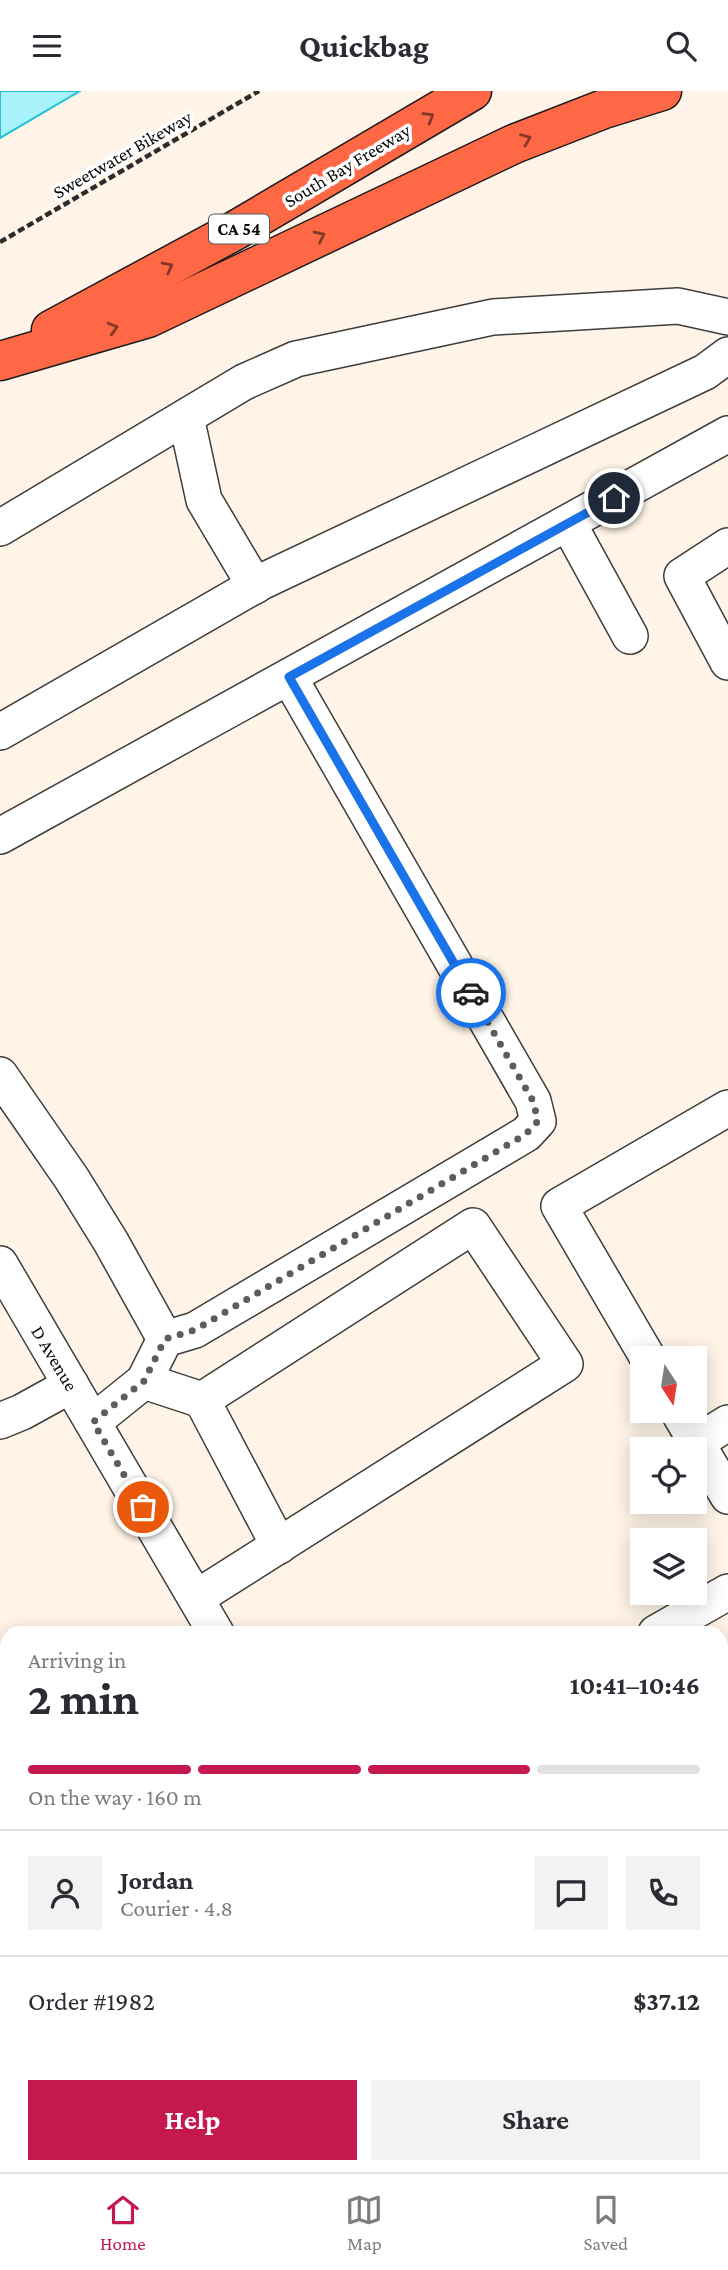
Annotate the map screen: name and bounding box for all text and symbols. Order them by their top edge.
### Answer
icon: menu [28,27,66,65]
icon: search [662,27,700,65]
text: Quickbag [299,28,429,64]
street label: Sweetwater Bikeway [49,106,196,203]
one-way arrow [421,112,434,125]
street label: South Bay Freeway [280,119,414,211]
one-way arrow [519,134,531,148]
road number: CA 54 [209,215,269,244]
one-way arrow [313,230,325,244]
one-way arrow [161,262,173,275]
one-way arrow [107,322,119,337]
pin [584,468,644,528]
icon: home [595,479,633,517]
courier [436,958,506,1028]
icon: car [452,974,490,1012]
street label: D Avenue [27,1322,82,1395]
north arrow [630,1346,707,1423]
map controls [630,1346,707,1605]
button: locate [630,1437,707,1514]
pin [113,1477,173,1537]
icon: bag [124,1488,162,1526]
button: layers [630,1528,707,1605]
text: Arriving in [28,1647,126,1673]
text: 10:41–10:46 [570,1671,700,1700]
text: 2 min [28,1673,139,1724]
text: On the way · 160 m [28,1784,202,1810]
button: person [28,1856,102,1930]
button: chat [534,1856,608,1930]
button: phone [626,1856,700,1930]
text: Jordan [120,1866,194,1895]
text: Courier · 4.8 [120,1895,233,1921]
text: Order #1982 [28,1987,155,2016]
text: $37.12 [633,1987,700,2016]
button: Help [28,2080,357,2160]
button: Share [371,2080,700,2160]
tab: Home [100,2191,146,2254]
tab: Map [345,2191,383,2254]
tab: Saved [583,2191,628,2254]

